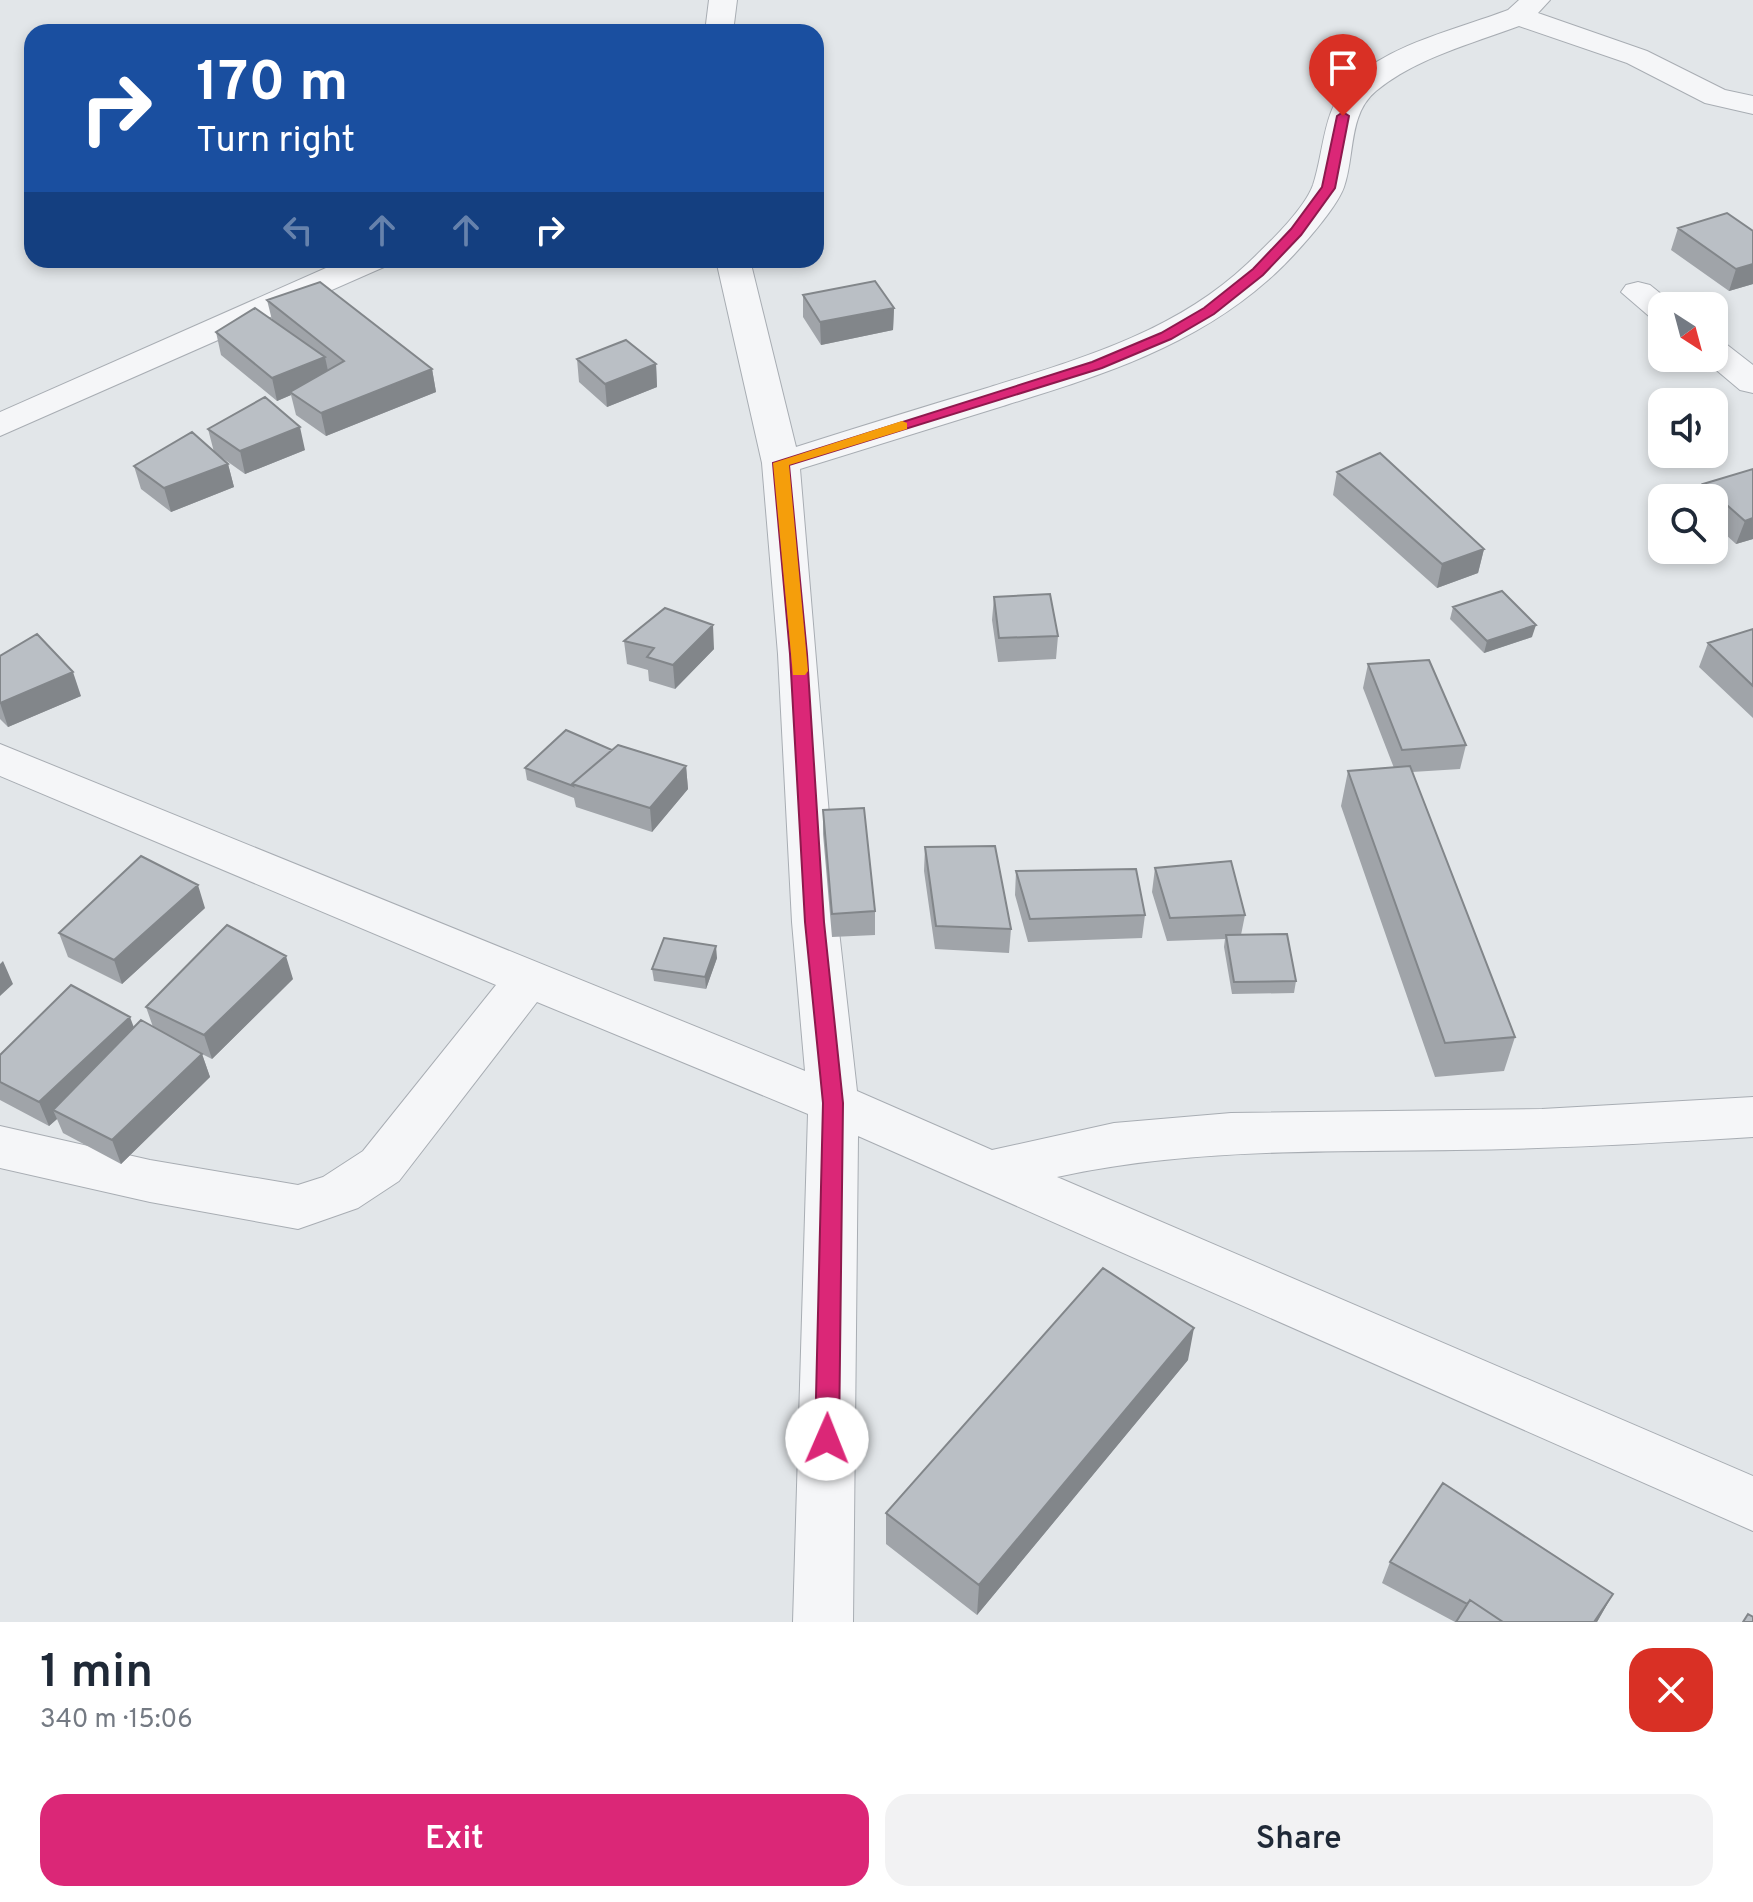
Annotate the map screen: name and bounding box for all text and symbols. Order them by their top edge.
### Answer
pin [1309,34,1377,116]
icon: arrive [1321,46,1365,90]
text: 170 m [196,50,348,120]
icon: right [64,56,168,160]
text: Turn right [196,119,355,165]
icon: left [276,208,320,252]
icon: ahead [360,208,404,252]
icon: ahead [444,208,488,252]
icon: right [528,208,572,252]
north arrow [1648,292,1728,372]
map controls [1648,292,1728,564]
button: sound [1648,388,1728,468]
button: search [1648,484,1728,564]
position arrow [785,1397,869,1481]
text: 1 min [40,1644,153,1704]
button: close [1629,1648,1713,1732]
text: 340 m · 15:06 [40,1704,193,1737]
button: Exit [40,1794,869,1886]
button: Share [885,1794,1713,1886]

